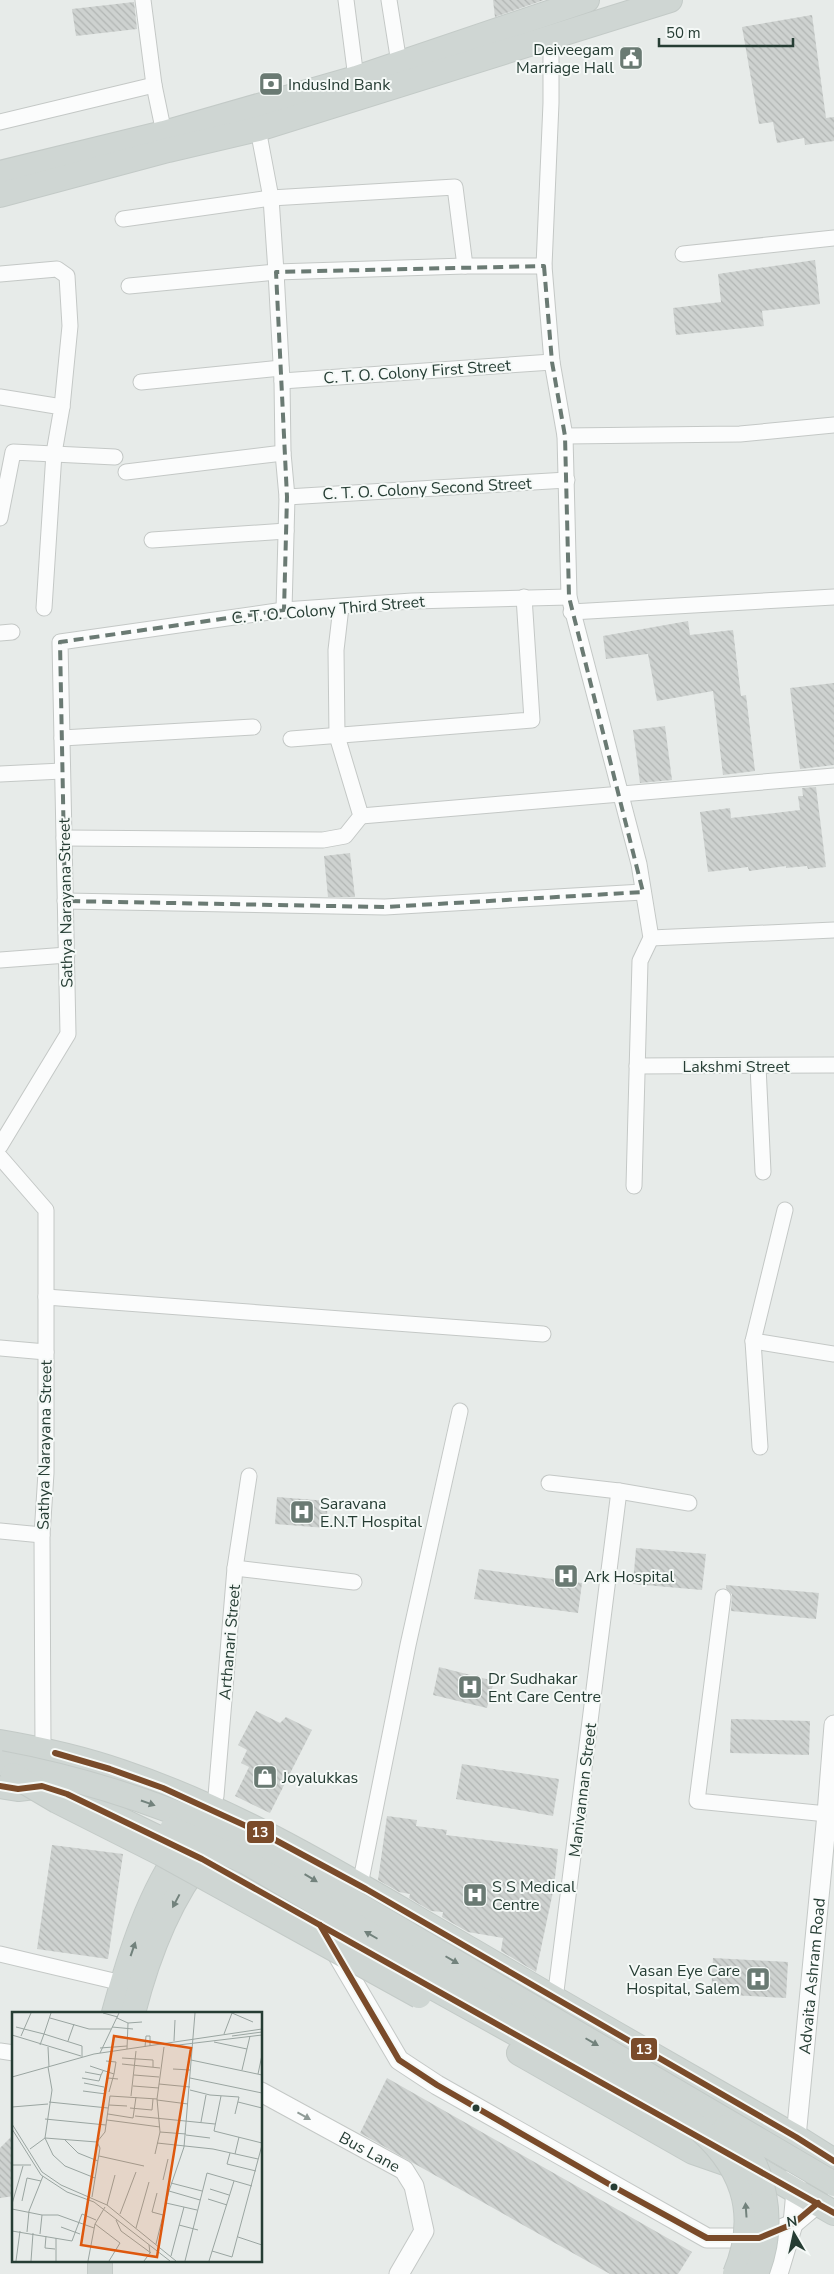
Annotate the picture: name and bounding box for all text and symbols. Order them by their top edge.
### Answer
scale bar [659,15,793,47]
text: 50 m [666,23,701,43]
place label: Deiveegam Marriage Hall [516,39,614,79]
public building icon: Deiveegam Marriage Hall [618,45,644,71]
bank icon: IndusInd Bank [258,71,284,97]
place label: IndusInd Bank [288,74,391,96]
street label: C. T. O. Colony First Street [323,354,512,390]
street label: C. T. O. Colony Second Street [322,473,533,505]
street label: C. T. O. Colony Third Street [231,591,426,629]
street label: Sathya Narayana Street [54,817,78,988]
street label: Lakshmi Street [683,1056,790,1078]
street label: Sathya Narayana Street [33,1360,57,1530]
place label: Saravana E.N.T Hospital [320,1493,422,1533]
hospital icon: Saravana E.N.T Hospital [289,1499,315,1525]
hospital icon: Ark Hospital [553,1563,579,1589]
place label: Ark Hospital [584,1566,674,1588]
street label: Arthanari Street [214,1583,246,1701]
place label: Dr Sudhakar Ent Care Centre [488,1668,601,1708]
hospital icon: Dr Sudhakar Ent Care Centre [457,1674,483,1700]
street label: Manivannan Street [564,1721,602,1858]
shop icon: Joyalukkas [252,1764,278,1790]
place label: Joyalukkas [281,1767,358,1789]
one-way arrow [141,1799,156,1807]
line badge: 13 [246,1820,275,1844]
text: 13 [252,1823,268,1842]
one-way arrow [304,1874,319,1882]
place label: S S Medical Centre [492,1876,576,1916]
hospital icon: S S Medical Centre [462,1882,488,1908]
one-way arrow [172,1893,180,1908]
street label: Advaita Ashram Road [794,1897,831,2055]
one-way arrow [365,1930,378,1939]
one-way arrow [130,1942,137,1957]
one-way arrow [444,1956,459,1964]
place label: Vasan Eye Care Hospital, Salem [626,1960,740,2000]
hospital icon: Vasan Eye Care Hospital, Salem [745,1966,771,1992]
inset map [12,2012,262,2262]
line badge: 13 [630,2037,658,2061]
one-way arrow [585,2038,598,2047]
text: 13 [636,2040,652,2059]
unlabelled marker [471,2103,481,2113]
one-way arrow [297,2112,311,2120]
street label: Bus Lane [335,2127,404,2178]
unlabelled marker [609,2182,619,2192]
one-way arrow [741,2201,749,2217]
north arrow [769,2209,819,2259]
text: N [785,2211,799,2232]

